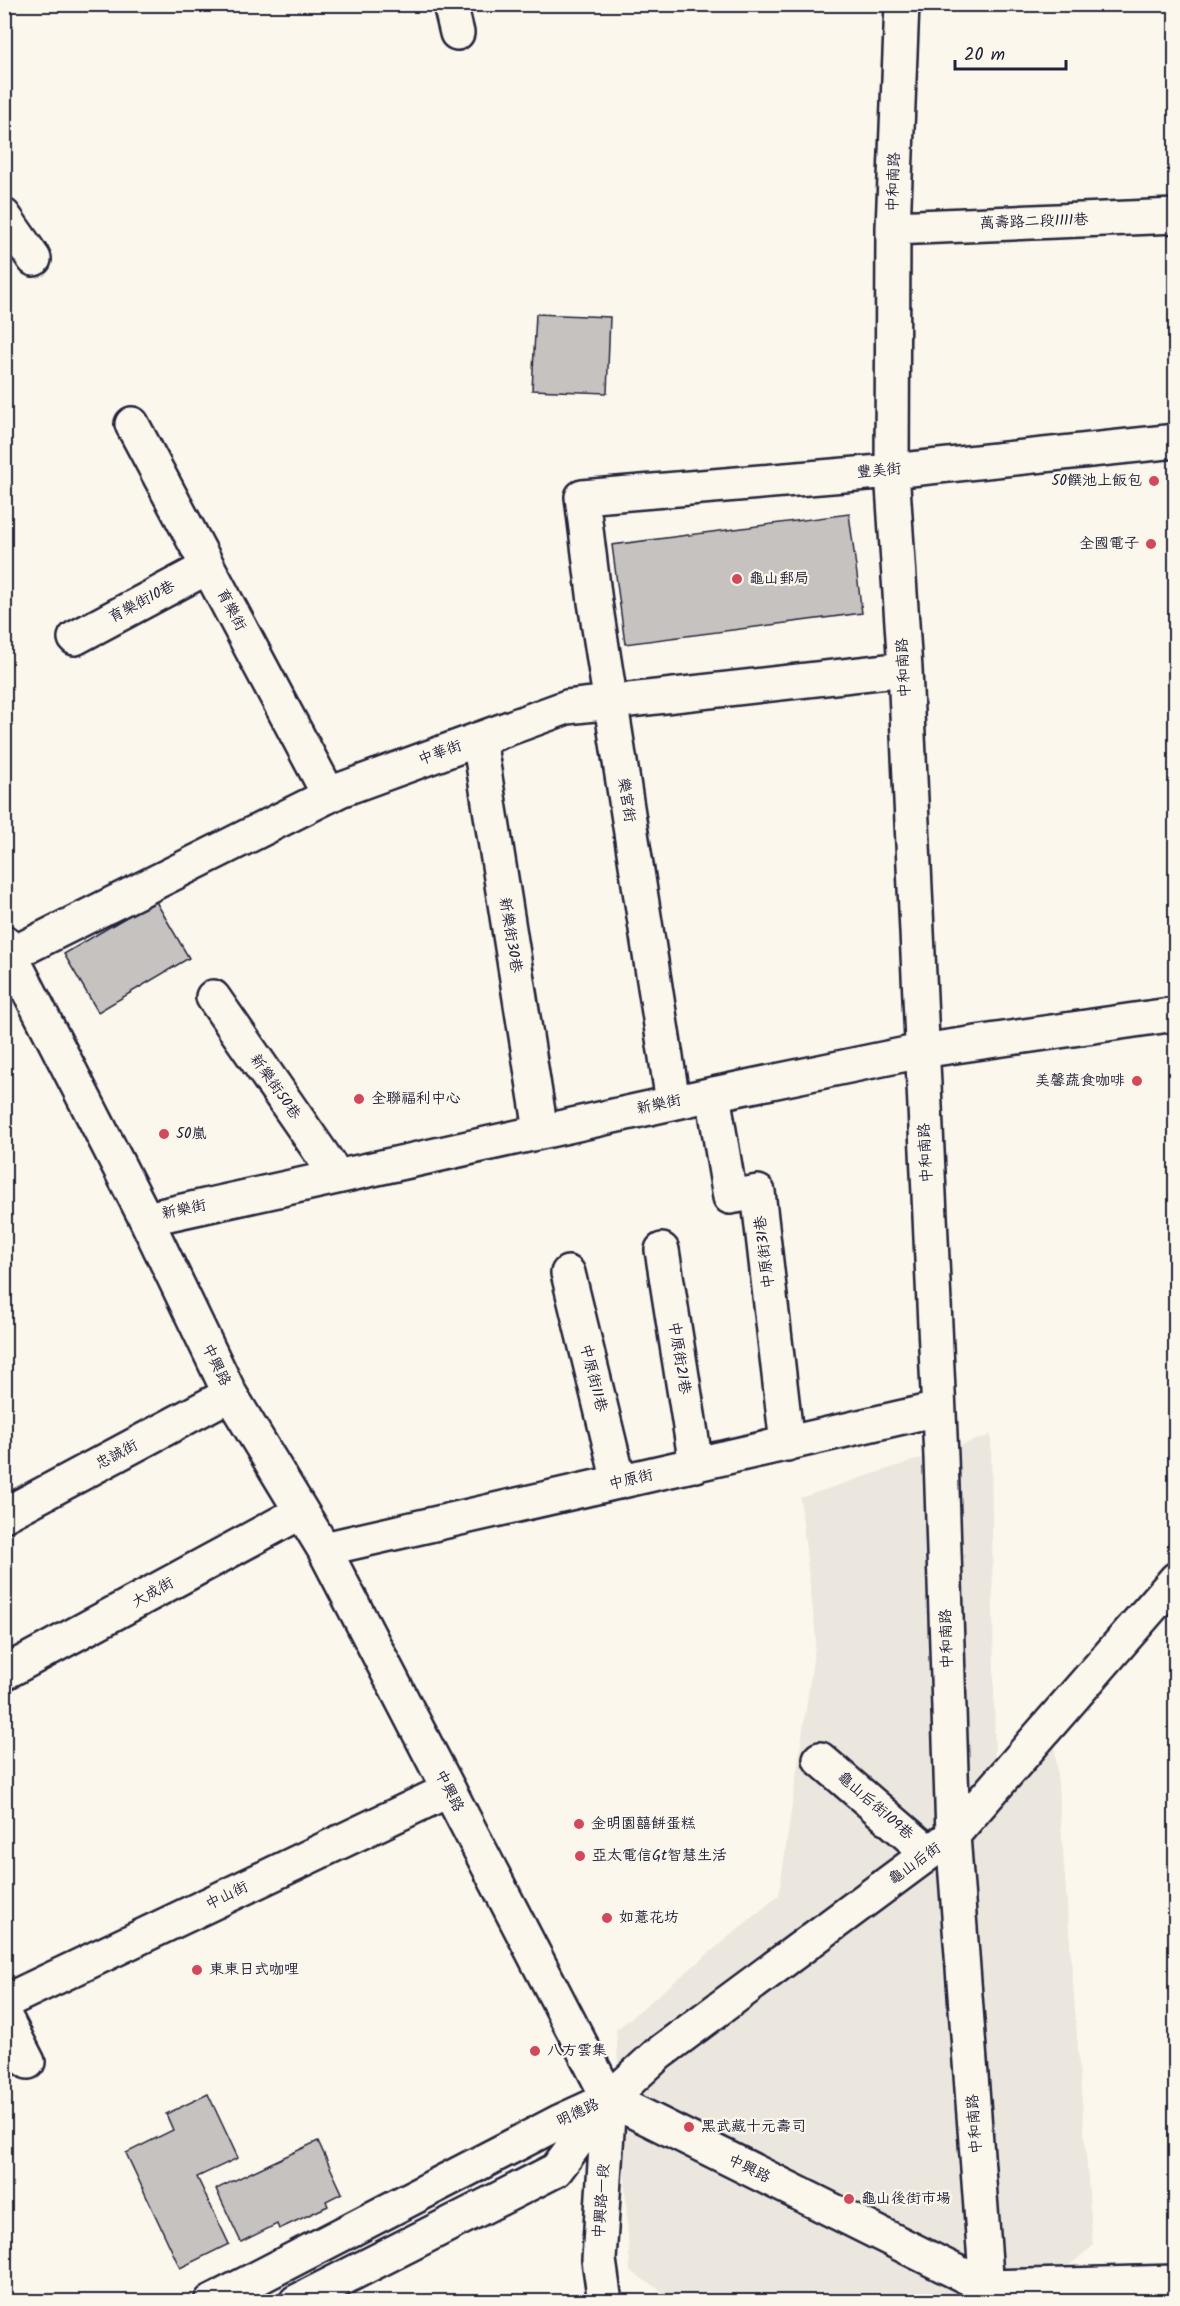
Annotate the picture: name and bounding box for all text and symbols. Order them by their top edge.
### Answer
scale bar [955,33,1066,71]
text: 20 m [964,41,1005,70]
street label: 中和南路 [881,152,907,212]
street label: 萬壽路二段1111巷 [979,208,1089,236]
street label: 豐美街 [856,457,902,485]
place label: 50饌池上飯包 [1051,469,1142,493]
marker: 50饌池上飯包 [1147,474,1161,488]
place label: 全國電子 [1079,532,1139,556]
marker: 全國電子 [1144,537,1158,551]
place label: 龜山郵局 [749,567,809,591]
marker: 龜山郵局 [730,572,744,586]
street label: 育樂街10巷 [104,574,180,630]
street label: 育樂街 [210,584,252,636]
street label: 中和南路 [890,637,918,699]
street label: 中華街 [415,734,465,772]
street label: 樂宮街 [611,776,641,824]
street label: 新樂街30巷 [492,896,528,974]
street label: 新樂街50巷 [243,1049,307,1125]
place label: 美馨蔬食咖啡 [1035,1069,1125,1093]
marker: 美馨蔬食咖啡 [1130,1074,1144,1088]
place label: 全聯福利中心 [371,1087,461,1111]
street label: 新樂街 [634,1089,684,1121]
marker: 全聯福利中心 [352,1092,366,1106]
place label: 50嵐 [176,1122,207,1146]
street label: 中和南路 [912,1122,940,1184]
marker: 50嵐 [157,1127,171,1141]
street label: 新樂街 [159,1194,209,1226]
street label: 中原街31巷 [749,1214,781,1290]
street label: 中原街21巷 [661,1320,697,1396]
street label: 中興路 [195,1340,237,1390]
street label: 中原街11巷 [573,1341,613,1415]
street label: 忠誠街 [91,1434,143,1476]
street label: 中原街 [606,1463,656,1497]
street label: 大成街 [127,1572,179,1614]
street label: 中和南路 [934,1609,960,1669]
street label: 中興路 [428,1765,470,1817]
street label: 龜山后街109巷 [831,1766,919,1846]
place label: 金明園囍餅蛋糕 [591,1812,696,1836]
marker: 金明園囍餅蛋糕 [572,1817,586,1831]
street label: 龜山后街 [884,1837,946,1891]
place label: 亞太電信Gt智慧生活 [592,1844,727,1868]
marker: 亞太電信Gt智慧生活 [573,1849,587,1863]
street label: 中山街 [202,1875,252,1917]
place label: 如薏花坊 [619,1906,679,1930]
marker: 如薏花坊 [600,1911,614,1925]
place label: 東東日式咖哩 [209,1958,299,1982]
marker: 東東日式咖哩 [190,1963,204,1977]
place label: 八方雲集 [547,2039,607,2063]
marker: 八方雲集 [528,2044,542,2058]
street label: 明德路 [553,2093,603,2133]
street label: 中和南路 [961,2093,989,2155]
place label: 黑武藏十元壽司 [701,2115,806,2139]
marker: 黑武藏十元壽司 [682,2120,696,2134]
street label: 中興路 [724,2148,774,2190]
street label: 中興路一段 [587,2163,617,2239]
place label: 龜山後街市場 [861,2187,951,2211]
marker: 龜山後街市場 [842,2192,856,2206]

